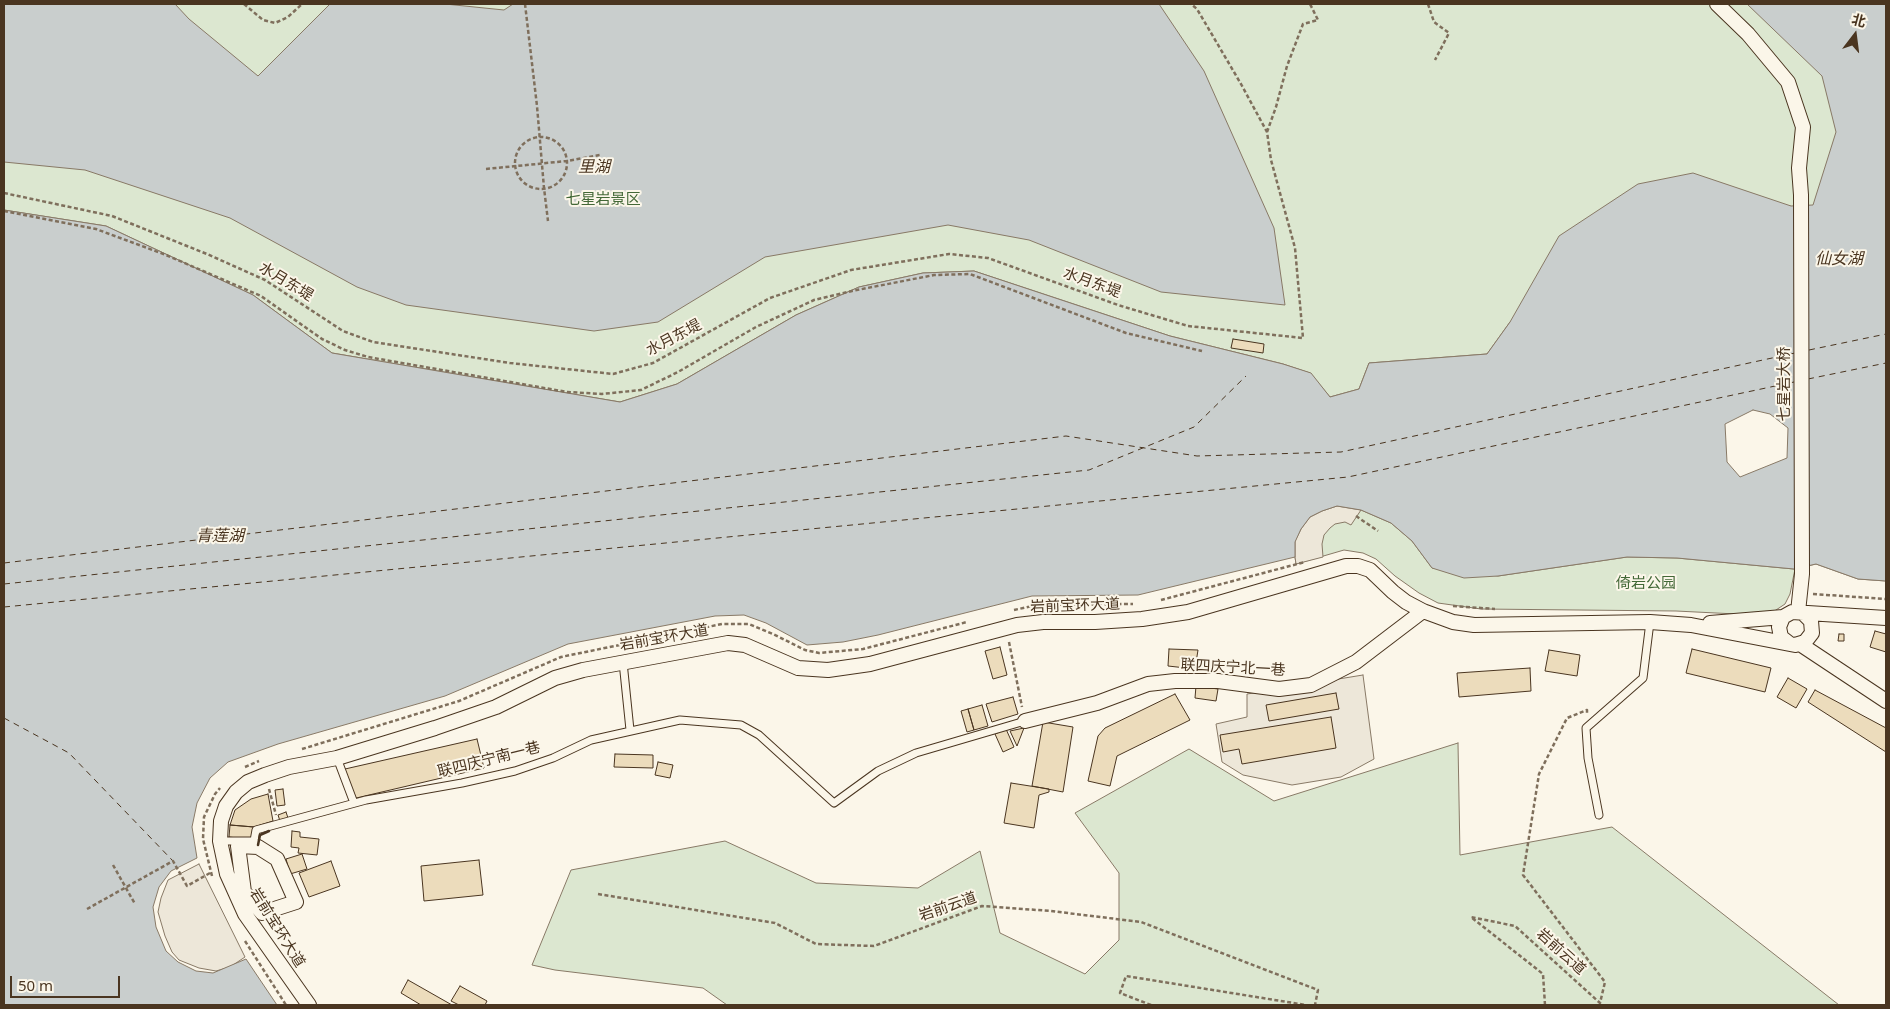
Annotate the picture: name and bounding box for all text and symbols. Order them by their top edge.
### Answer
text: 北 [1850,9,1868,31]
north arrow [1830,10,1880,60]
water label: 里湖 [578,157,610,177]
park label: 七星岩景区 [566,191,640,209]
water label: 仙女湖 [1815,249,1863,269]
street label: 水月东堤 [256,259,316,305]
street label: 水月东堤 [1061,264,1123,302]
street label: 水月东堤 [643,316,705,360]
street label: 七星岩大桥 [1776,347,1794,421]
water label: 青莲湖 [196,526,244,546]
park label: 倚岩公园 [1616,575,1676,593]
street label: 岩前宝环大道 [1030,595,1120,617]
street label: 岩前宝环大道 [618,621,710,655]
street label: 联四庆宁北一巷 [1180,656,1286,680]
street label: 联四庆宁南一巷 [436,739,542,781]
street label: 岩前宝环大道 [246,885,308,971]
street label: 岩前云道 [917,889,979,925]
street label: 岩前云道 [1533,925,1589,979]
scale bar [12,966,122,998]
text: 50 m [18,975,53,995]

